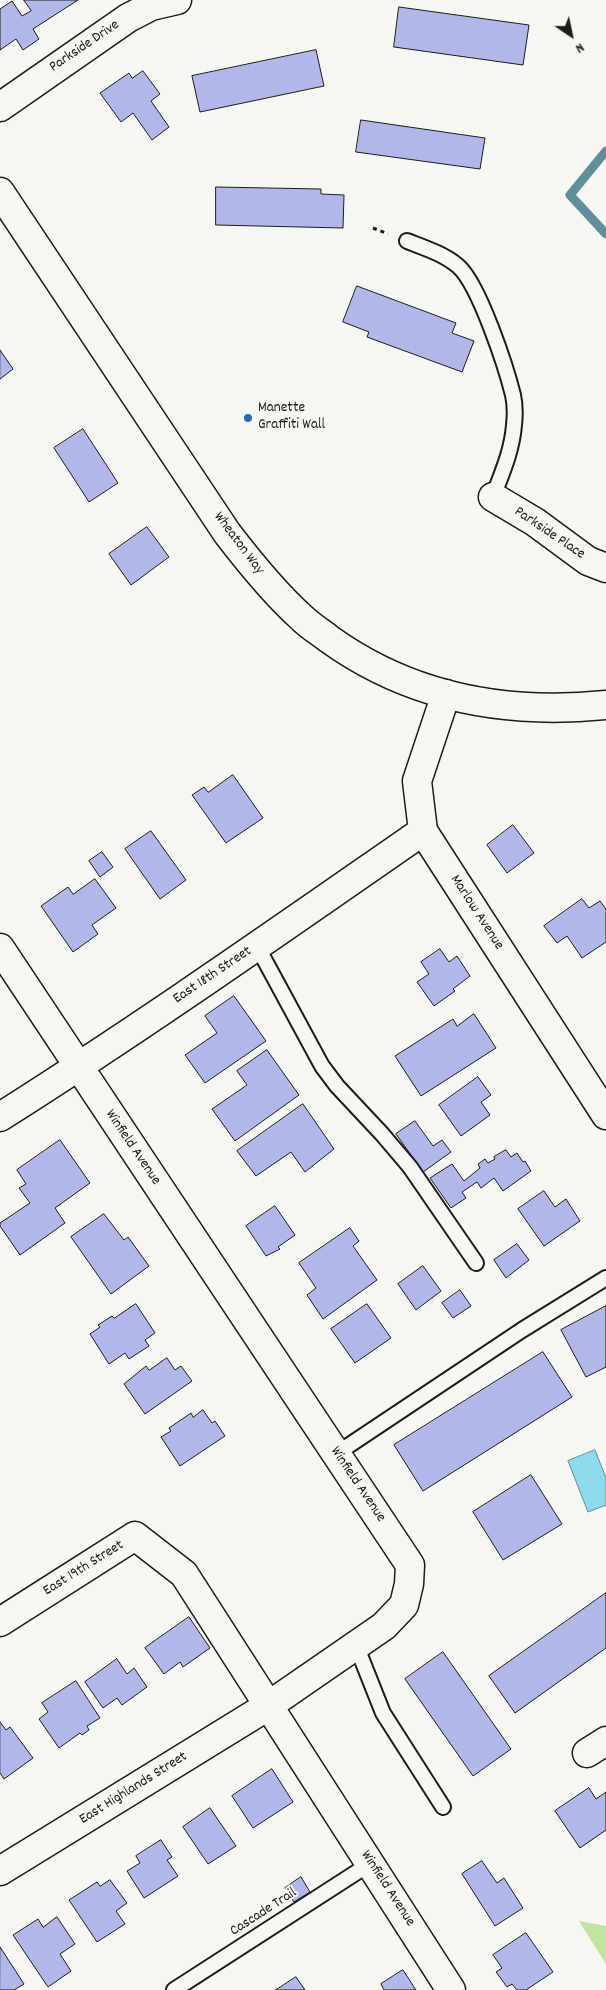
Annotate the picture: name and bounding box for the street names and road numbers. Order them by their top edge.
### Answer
street label: Parkside Drive [47,17,123,77]
street label: Parkside Place [510,504,588,564]
street label: Wheaton Way [209,509,267,579]
street label: Marlow Avenue [445,872,507,954]
street label: East 18th Street [170,943,256,1009]
street label: Winfield Avenue [100,1107,164,1189]
street label: Winfield Avenue [325,1444,389,1526]
street label: East 19th Street [40,1537,128,1601]
street label: East Highlands Street [77,1749,191,1829]
street label: Winfield Avenue [356,1848,418,1930]
street label: Cascade Trail [227,1885,301,1941]

